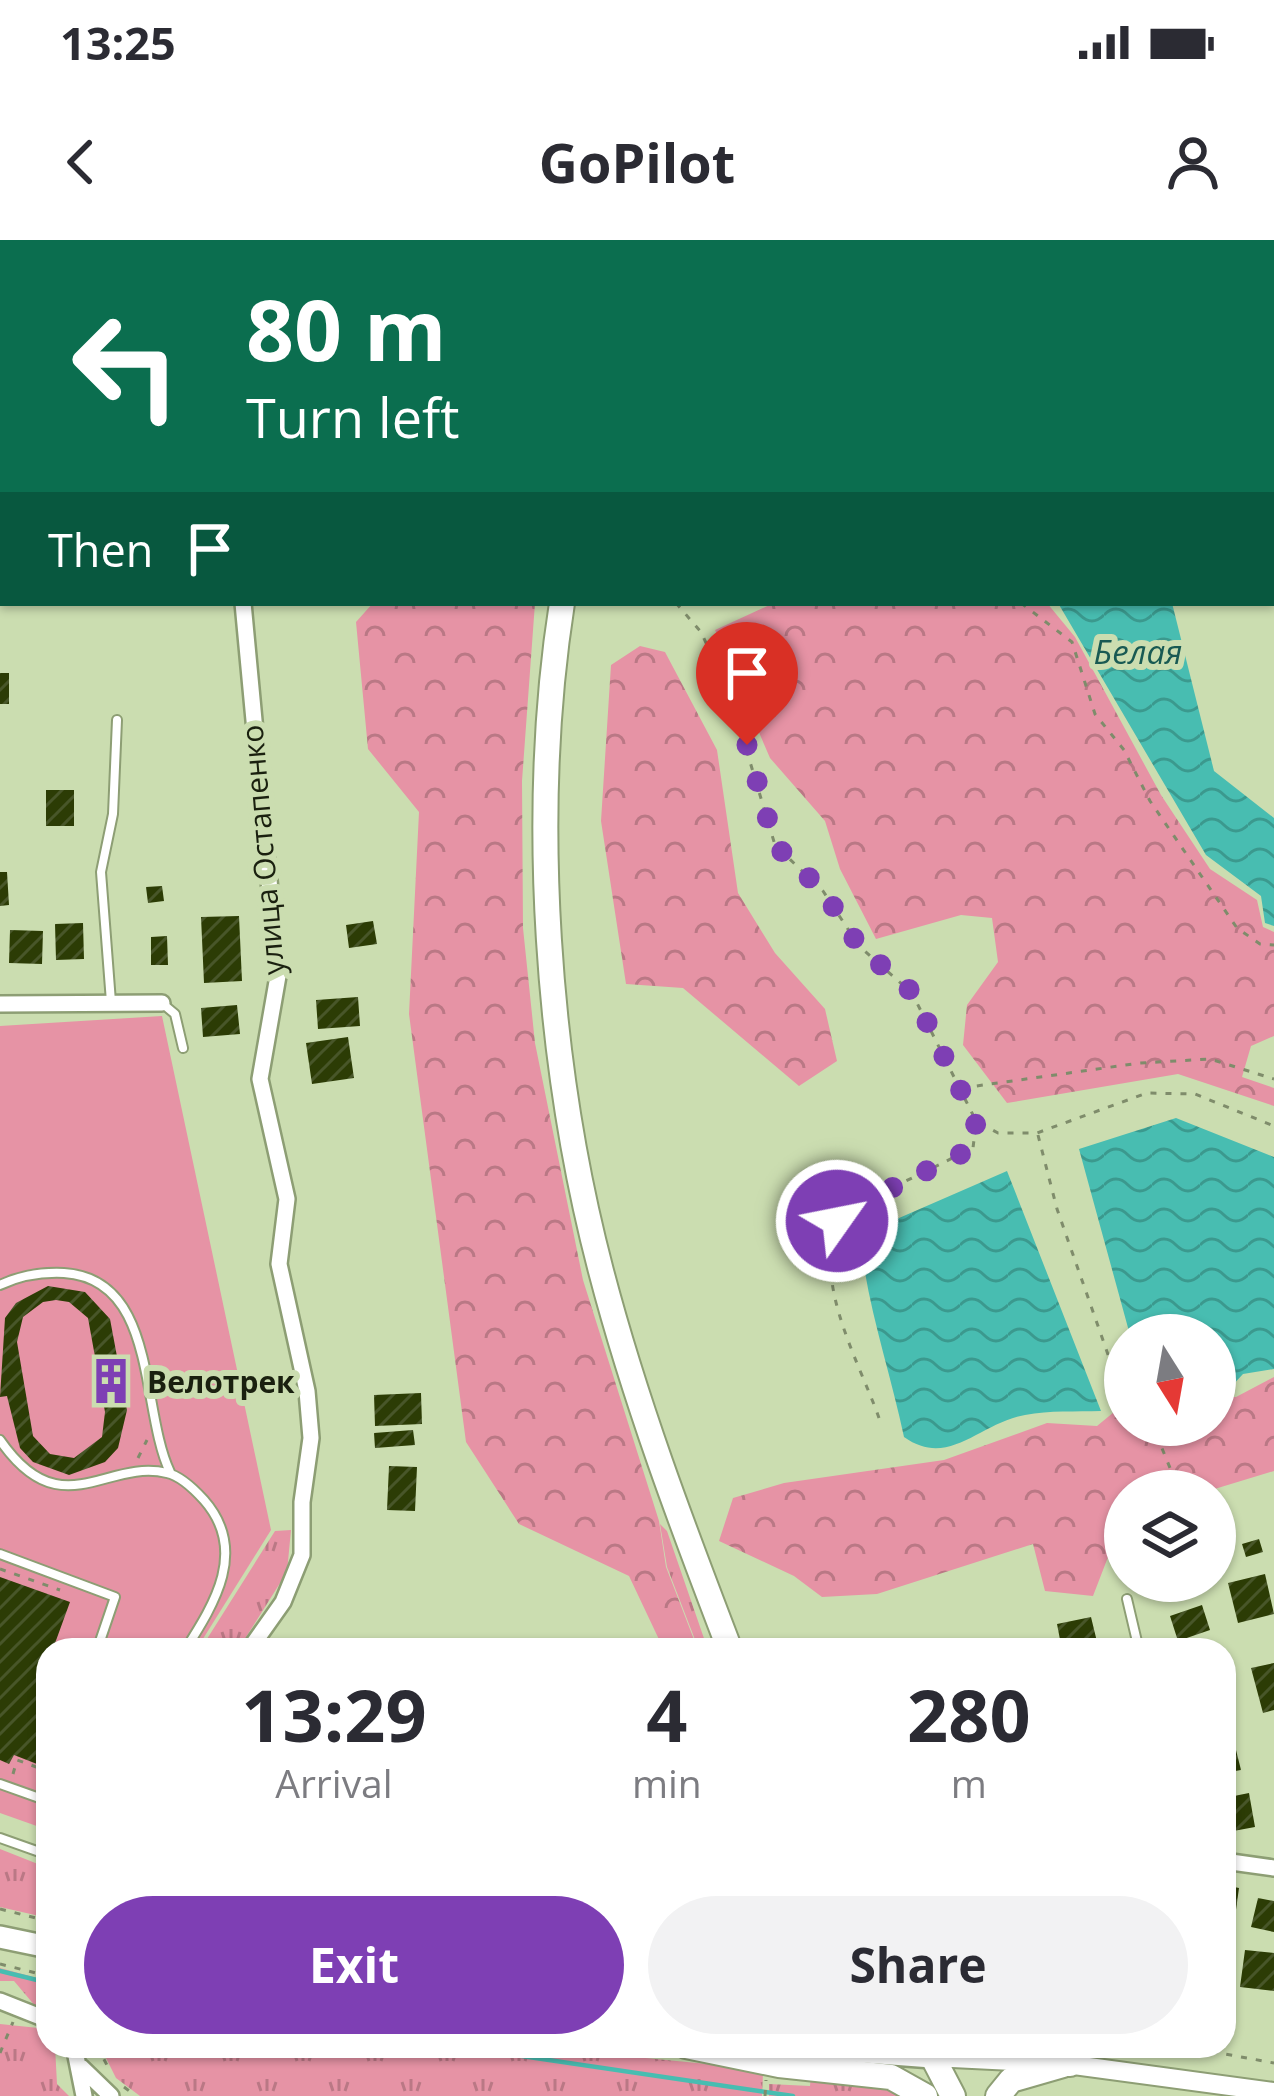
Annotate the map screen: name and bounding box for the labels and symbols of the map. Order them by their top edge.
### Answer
pin [696,622,798,745]
water label: Белая [1094,629,1182,674]
street label: улица Остапенко [231,723,293,977]
position arrow [774,1158,900,1284]
north arrow [1104,1314,1236,1446]
building icon: Велотрек [86,1356,136,1406]
place label: Велотрек [147,1361,295,1402]

